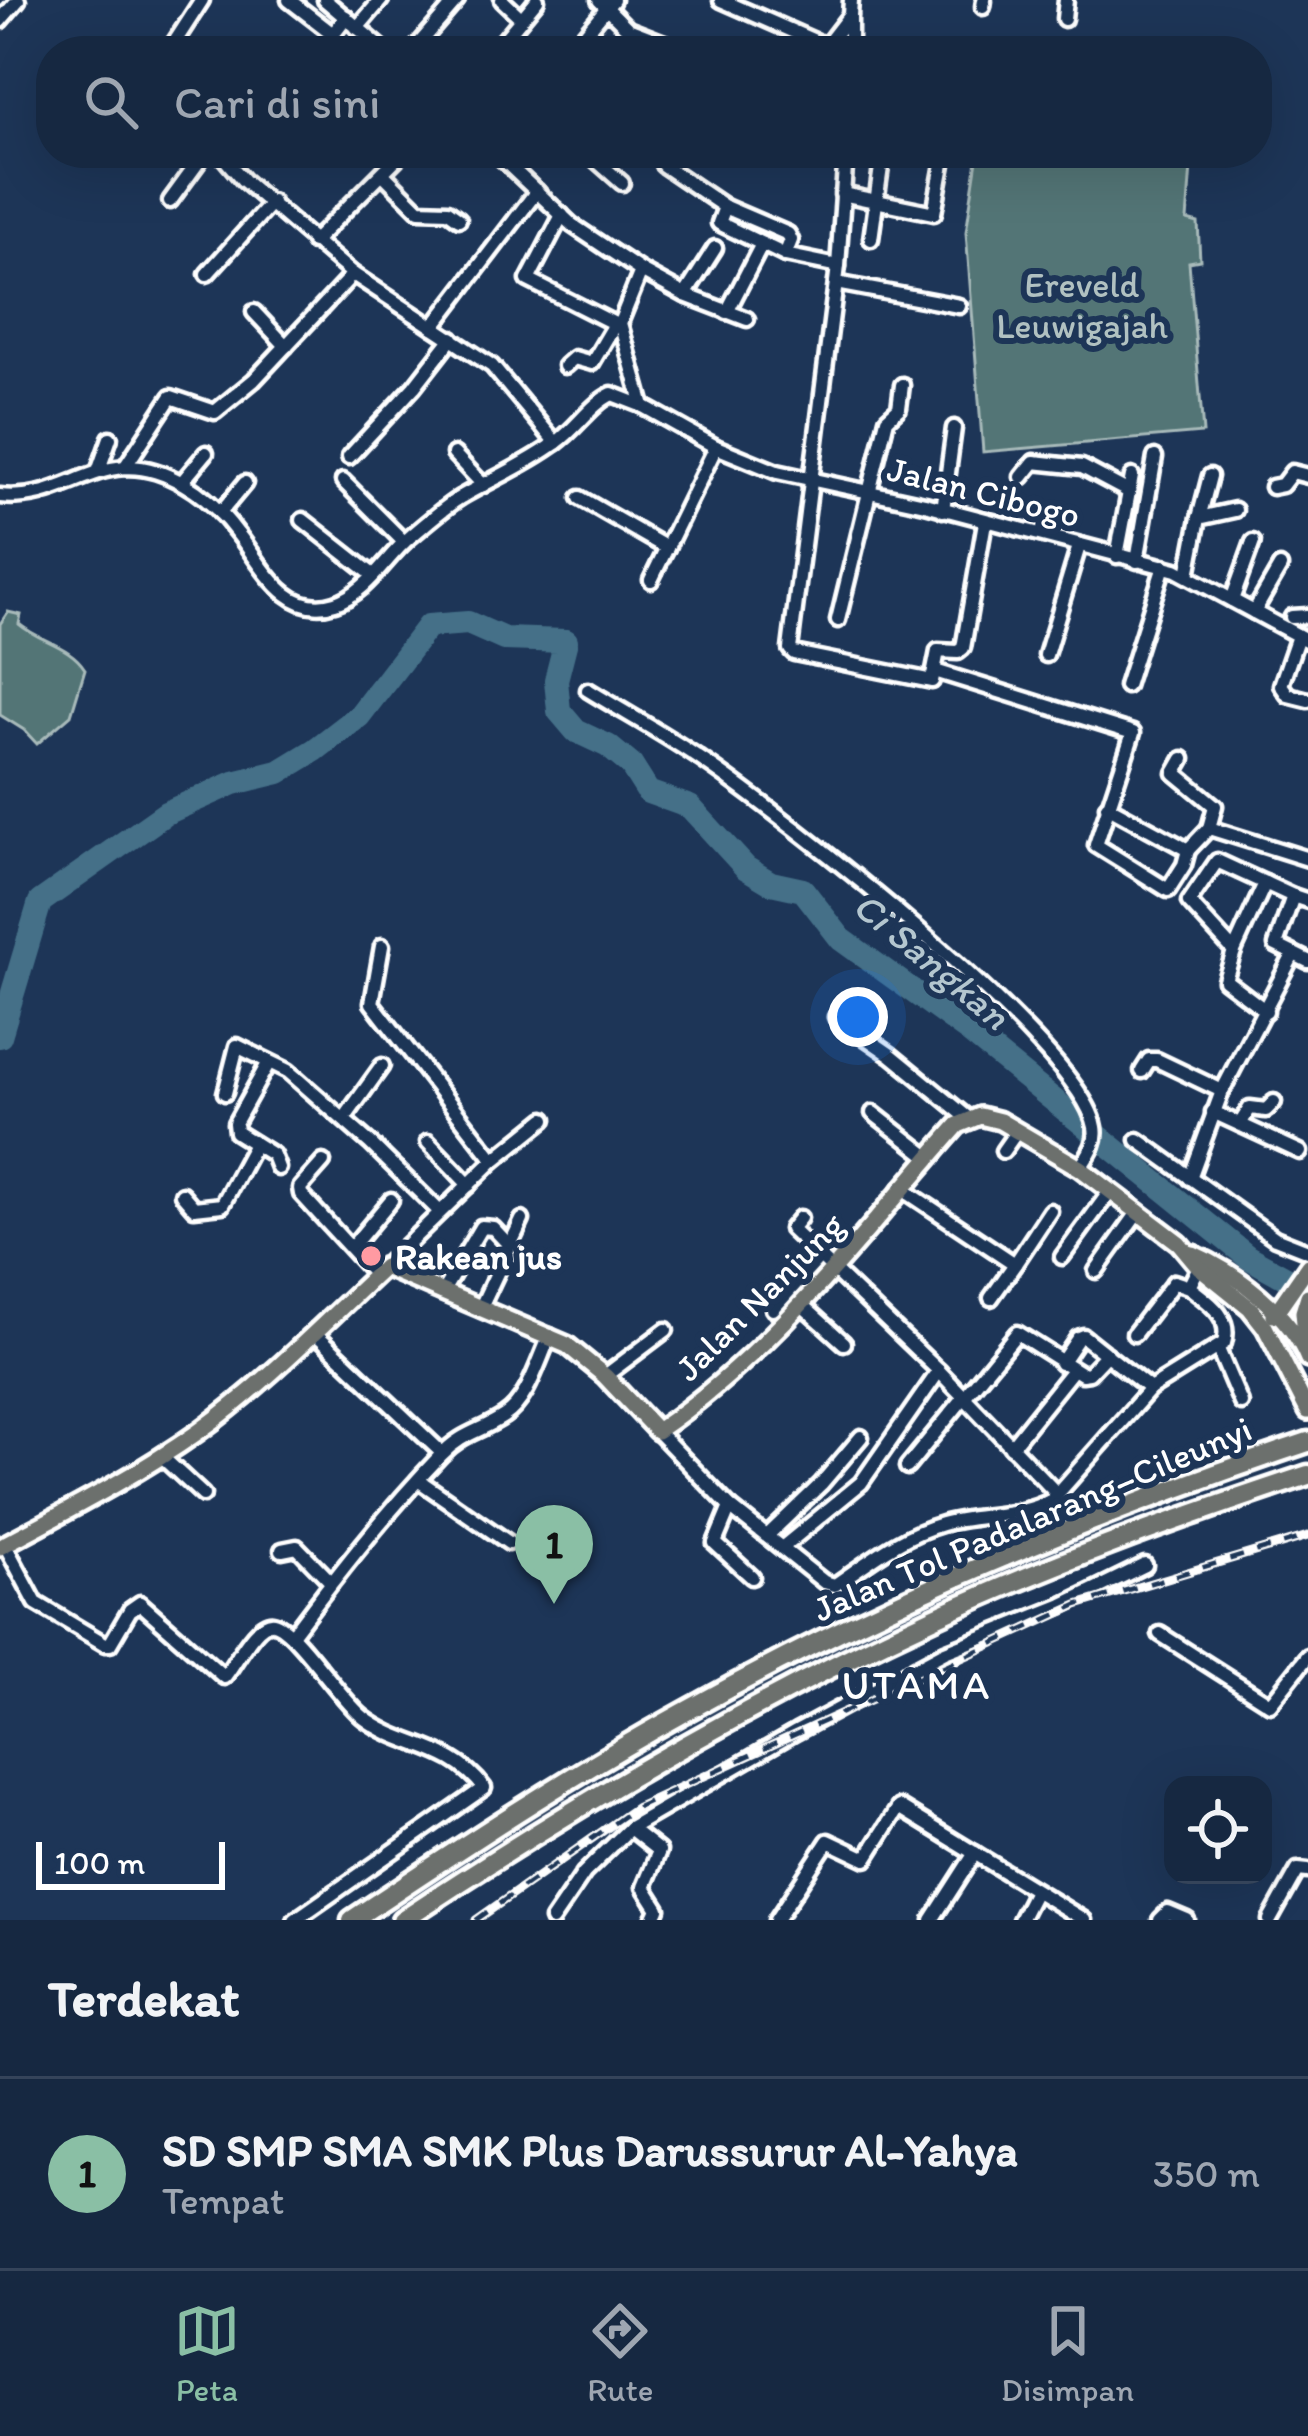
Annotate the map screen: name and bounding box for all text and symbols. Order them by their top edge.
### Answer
search box [36,36,1272,168]
icon: search [78,69,144,135]
text: Cari di sini [174,75,380,129]
park label: Ereveld Leuwigajah [996,263,1168,347]
street label: Jalan Cibogo [883,447,1085,536]
water label: Ci Sangkan [844,882,1019,1039]
your location [828,987,888,1047]
street label: Jalan Nanjung [666,1203,853,1390]
place label: Rakean jus [395,1235,562,1278]
marker: Rakean jus [358,1243,384,1269]
street label: Jalan Tol Padalarang–Cileunyi [807,1406,1258,1630]
pin: 1 [515,1505,593,1604]
district label: UTAMA [842,1659,992,1710]
map controls [1164,1776,1272,1884]
button: locate [1164,1776,1272,1884]
scale bar [36,1836,225,1889]
text: 100 m [54,1843,145,1882]
text: Terdekat [48,1968,240,2029]
text: SD SMP SMA SMK Plus Darussurur Al-Yahya [162,2123,1018,2177]
text: 1 [78,2150,96,2197]
text: 350 m [1153,2150,1260,2197]
text: Tempat [162,2177,285,2224]
tab: Peta [174,2298,240,2409]
tab: Rute [587,2298,654,2409]
tab: Disimpan [1001,2298,1134,2409]

